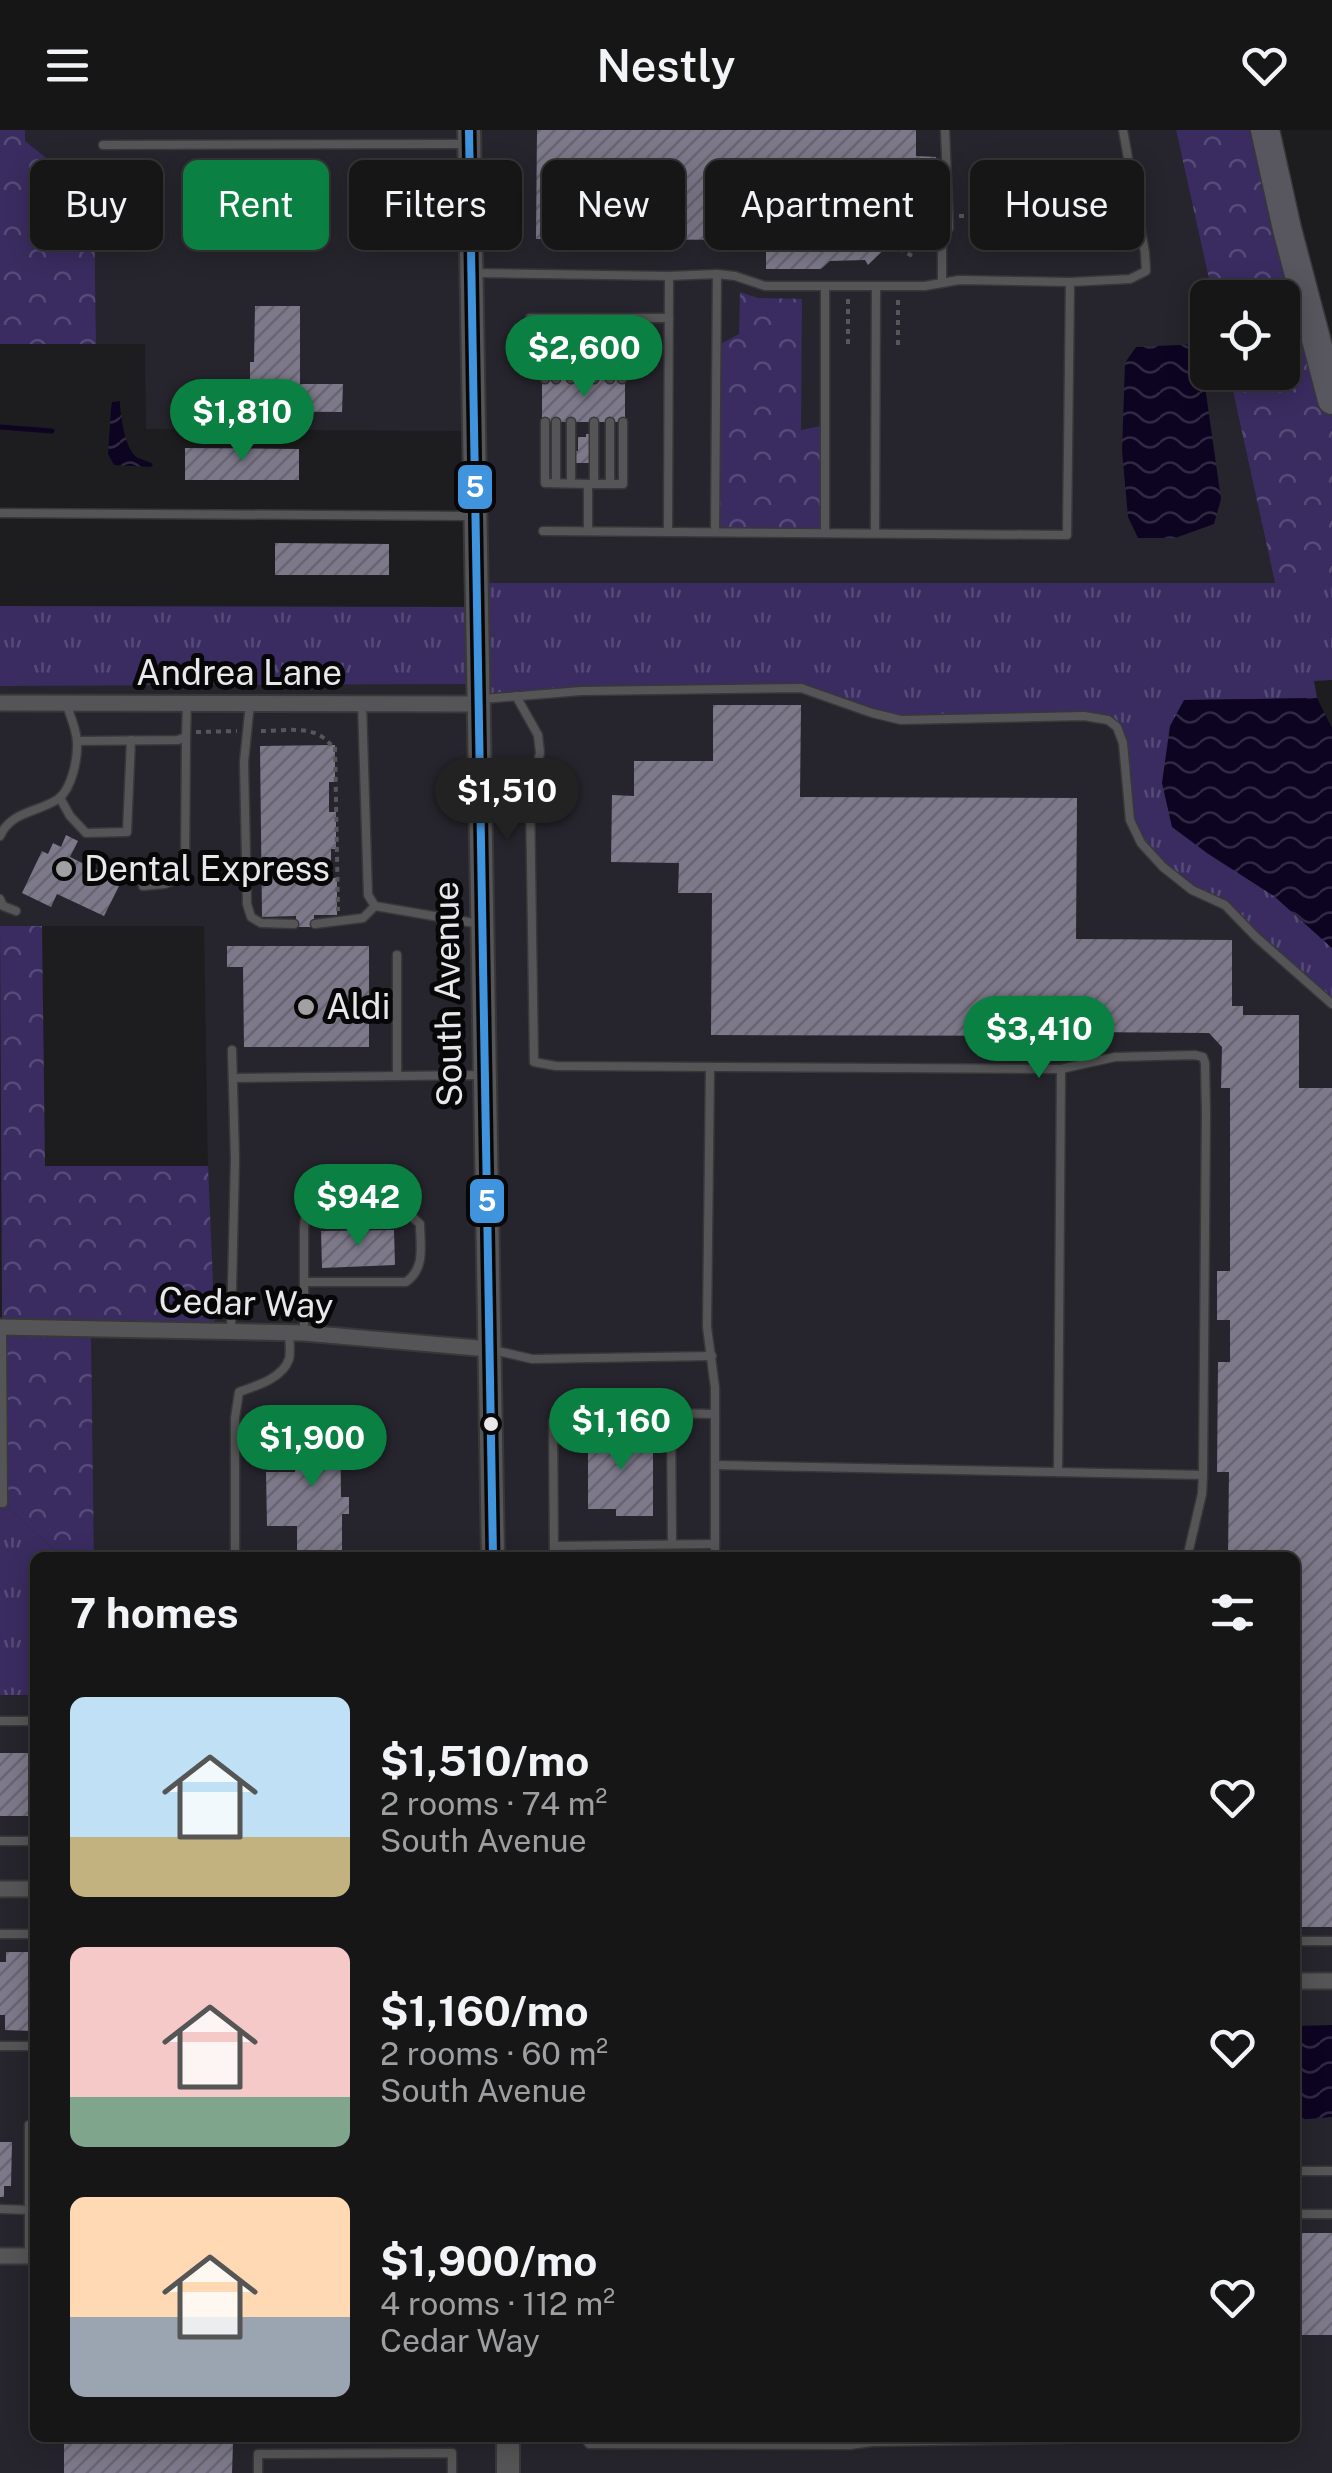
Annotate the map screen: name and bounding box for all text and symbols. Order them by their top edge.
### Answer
icon: menu [40,38,95,93]
icon: heart [1237,38,1292,93]
text: Nestly [597,39,735,92]
chip: Buy [30,160,163,250]
chip: Rent [183,160,329,250]
chip: Filters [349,160,522,250]
chip: New [542,160,685,250]
chip: Apartment [705,160,950,250]
chip: House [970,160,1144,250]
map controls [1190,280,1300,390]
button: locate [1190,280,1300,390]
pin: $2,600 [503,315,665,400]
text: $2,600 [527,329,641,366]
pin: $1,810 [161,379,323,464]
text: $1,810 [192,393,292,430]
line badge: 5 [456,463,494,511]
text: 5 [466,470,484,503]
street label: Andrea Lane [136,652,342,693]
pin: $1,510 [426,758,588,843]
text: $1,510 [457,772,557,809]
place label: Dental Express [84,848,330,889]
marker: Dental Express [53,858,75,880]
street label: South Avenue [425,881,470,1107]
place label: Aldi [326,986,390,1027]
marker: Aldi [295,996,317,1018]
pin: $3,410 [958,996,1120,1081]
text: $3,410 [985,1010,1093,1047]
pin: $942 [299,1164,417,1249]
line badge: 5 [468,1177,506,1225]
text: $942 [316,1178,400,1215]
text: 5 [478,1184,496,1217]
street label: Cedar Way [158,1279,334,1326]
pin: $1,160 [540,1388,702,1473]
text: $1,160 [571,1402,671,1439]
pin: $1,900 [231,1405,393,1490]
unlabelled marker [481,1414,501,1434]
text: $1,900 [259,1419,365,1456]
icon: filters [1205,1585,1260,1640]
text: 7 homes [70,1588,239,1637]
text: $1,510/mo [380,1736,589,1785]
icon: home [150,1737,270,1857]
icon: heart [1205,1770,1260,1825]
text: 2 rooms · 74 m² [380,1785,607,1822]
text: South Avenue [380,1822,587,1859]
text: $1,160/mo [380,1986,589,2035]
icon: home [150,1987,270,2107]
icon: heart [1205,2020,1260,2075]
text: 2 rooms · 60 m² [380,2035,608,2072]
text: South Avenue [380,2072,587,2109]
text: $1,900/mo [380,2236,598,2285]
icon: home [150,2237,270,2357]
icon: heart [1205,2270,1260,2325]
text: 4 rooms · 112 m² [380,2285,615,2322]
text: Cedar Way [380,2322,540,2359]

